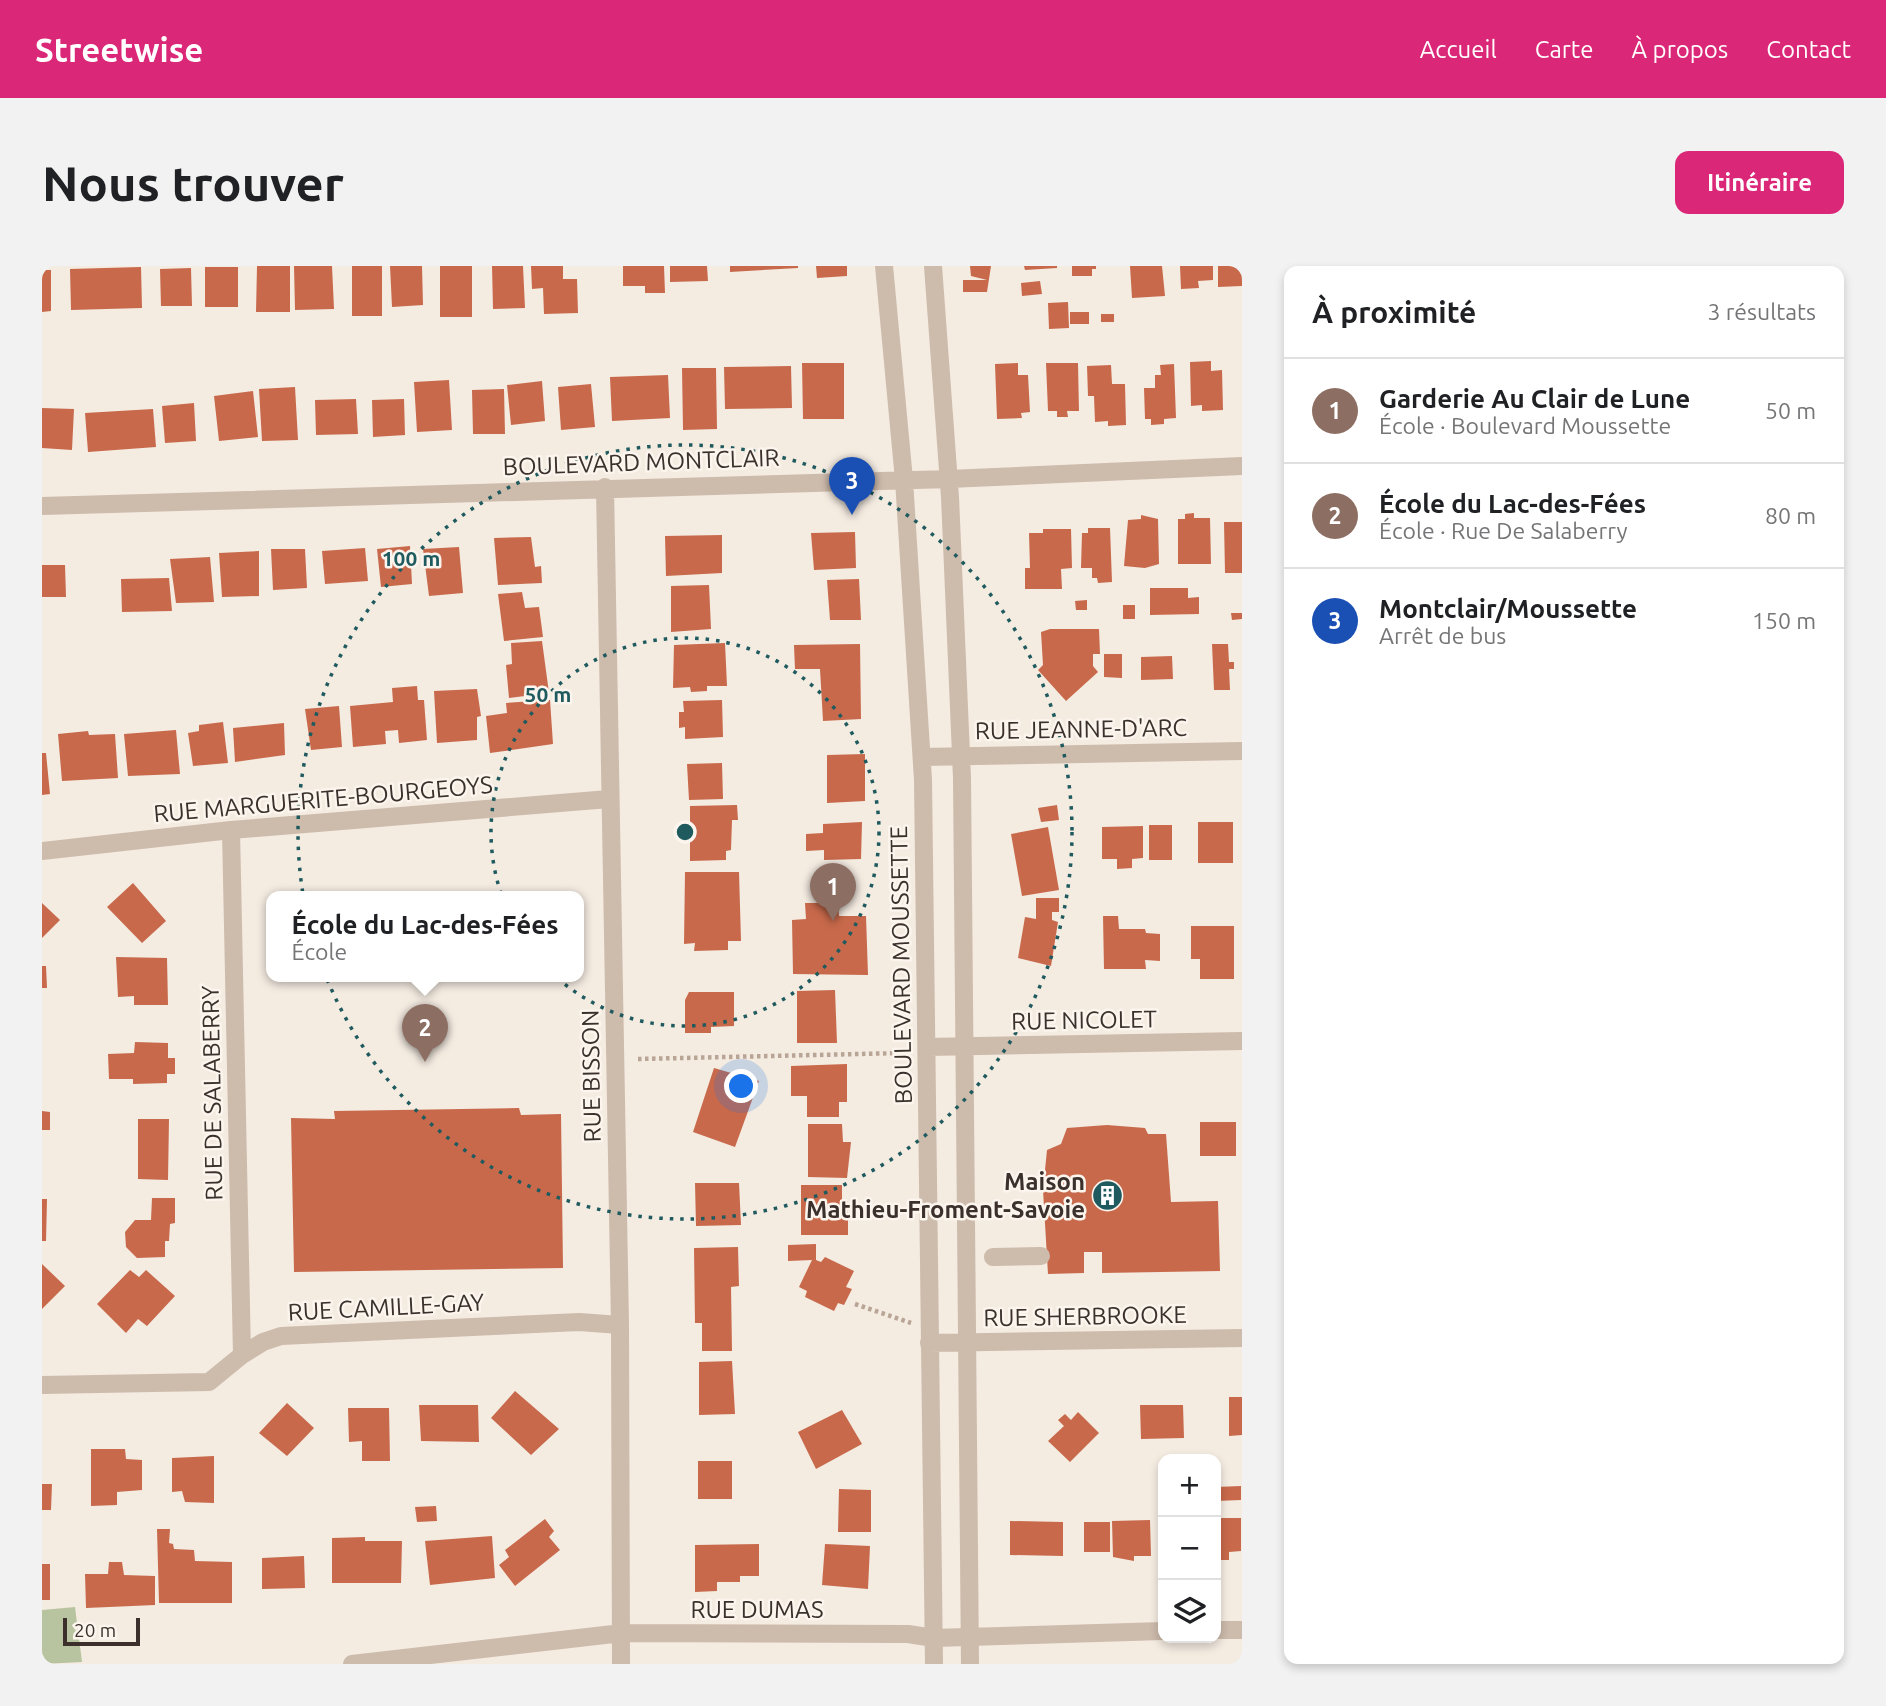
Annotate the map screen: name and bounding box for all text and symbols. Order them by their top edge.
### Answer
text: Streetwise [35,31,203,68]
text: Accueil [1420,36,1497,63]
text: Carte [1535,36,1594,63]
text: À propos [1632,36,1728,63]
text: Contact [1766,36,1851,63]
button: Itinéraire [1675,151,1844,214]
text: Nous trouver [42,155,344,210]
text: À proximité [1312,295,1476,329]
text: 3 résultats [1707,299,1816,324]
text: Garderie Au Clair de Lune [1379,384,1690,413]
text: 1 [1329,398,1341,423]
text: 50 m [1765,398,1816,423]
text: École · Boulevard Moussette [1379,413,1671,438]
street label: BOULEVARD MONTCLAIR [502,444,780,480]
pin: 3 [829,457,875,515]
text: École du Lac-des-Fées [1379,489,1646,518]
text: 2 [1329,503,1341,528]
text: 80 m [1765,503,1816,528]
text: École · Rue De Salaberry [1379,518,1627,543]
text: 100 m [382,546,440,570]
text: Montclair/Moussette [1379,594,1637,623]
text: 3 [1329,608,1341,633]
text: 150 m [1752,608,1816,633]
text: Arrêt de bus [1379,623,1506,648]
text: 50 m [525,682,571,706]
street label: RUE JEANNE-D'ARC [975,714,1188,744]
street label: RUE MARGUERITE-BOURGEOYS [152,771,494,827]
centre of rings [673,820,697,844]
street label: BOULEVARD MOUSSETTE [885,826,917,1104]
pin: 1 [810,863,856,921]
popup [266,891,584,982]
text: École du Lac-des-Fées [292,910,558,939]
text: École [292,939,347,964]
street label: RUE DE SALABERRY [197,985,227,1201]
pin: 2 [402,1004,448,1062]
street label: RUE NICOLET [1011,1005,1157,1035]
street label: RUE BISSON [576,1009,606,1143]
your location [724,1069,758,1103]
place label: Maison Mathieu-Froment-Savoie [806,1168,1085,1223]
building icon: Maison Mathieu-Froment-Savoie [1091,1178,1125,1212]
street label: RUE CAMILLE-GAY [287,1288,485,1326]
street label: RUE SHERBROOKE [983,1301,1187,1331]
map controls [1158,1454,1221,1643]
button: + [1158,1454,1221,1517]
button: − [1158,1517,1221,1580]
button: layers [1158,1580,1221,1643]
street label: RUE DUMAS [690,1596,824,1623]
scale bar [63,1615,140,1647]
text: 20 m [74,1619,116,1641]

